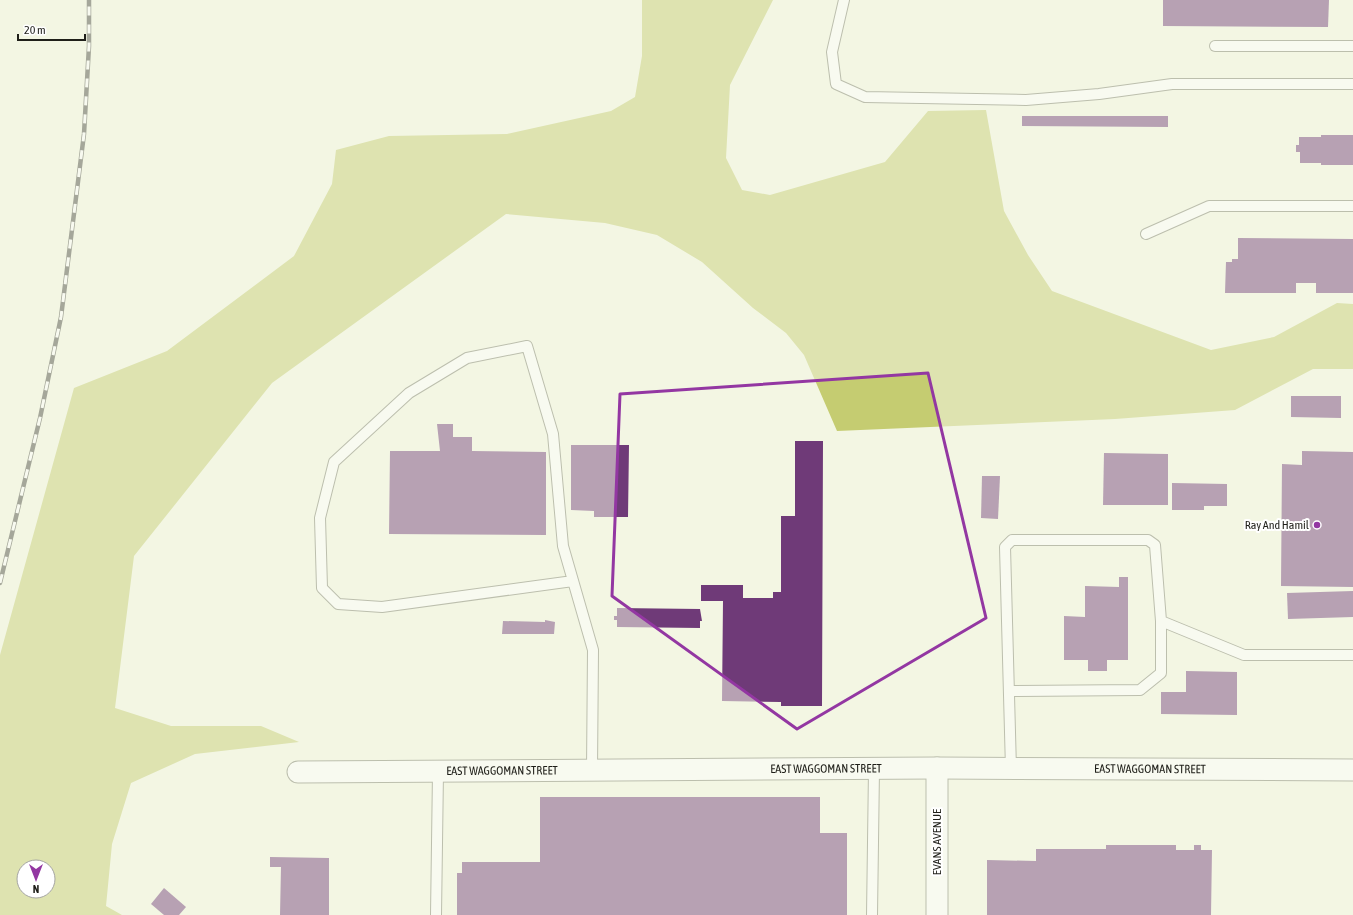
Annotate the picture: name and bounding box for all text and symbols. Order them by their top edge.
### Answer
scale bar [18,16,85,42]
text: 20 m [24,23,46,37]
place label: Ray And Hamil [1245,518,1310,532]
marker: Ray And Hamil [1312,520,1322,530]
street label: EAST WAGGOMAN STREET [770,761,883,776]
street label: EAST WAGGOMAN STREET [1094,762,1207,776]
street label: EAST WAGGOMAN STREET [446,763,559,778]
street label: EVANS AVENUE [930,809,944,875]
north arrow [16,859,56,899]
text: N [33,883,39,895]

